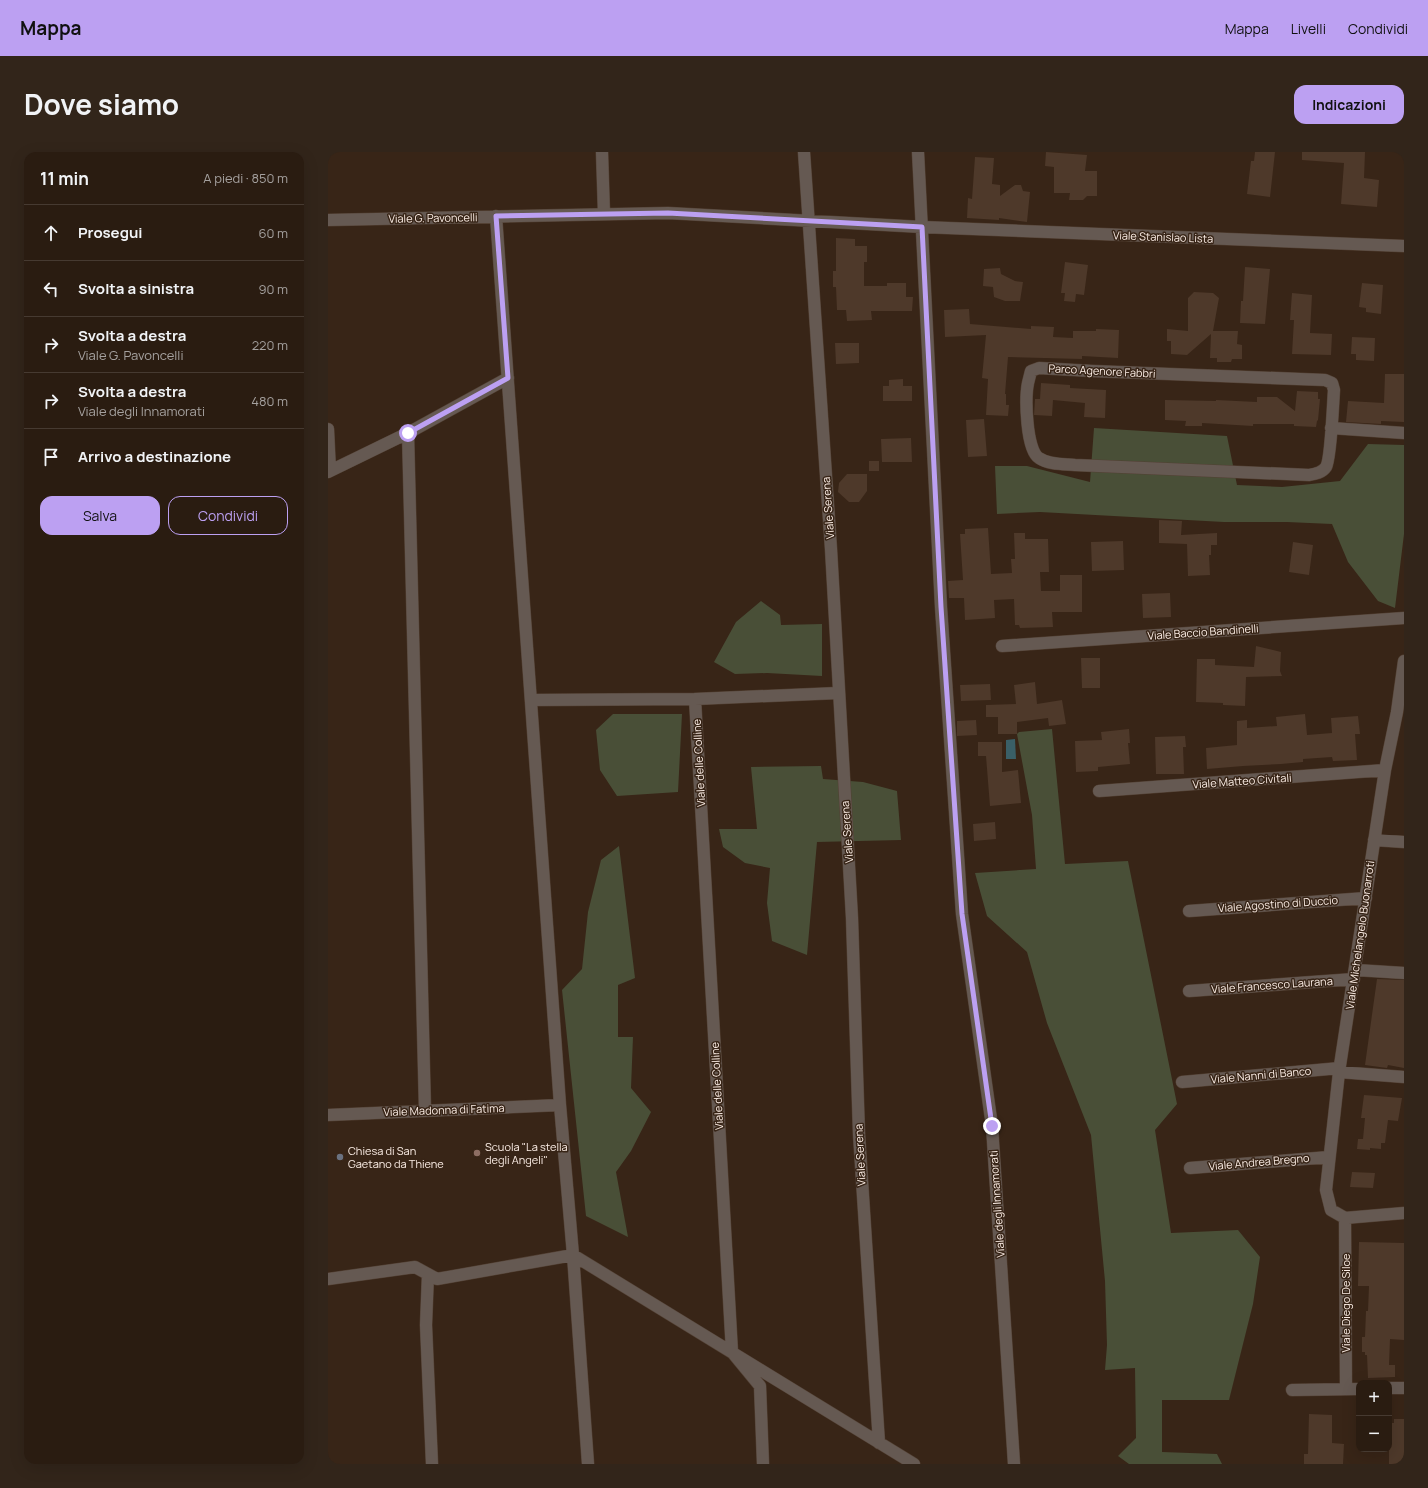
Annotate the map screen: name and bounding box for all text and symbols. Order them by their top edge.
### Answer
text: Mappa [20,15,82,41]
text: Mappa [1225,19,1269,38]
text: Livelli [1291,19,1326,38]
text: Condividi [1348,19,1408,38]
text: Dove siamo [24,85,179,123]
button: Indicazioni [1294,85,1404,124]
text: 11 min [40,167,89,190]
text: A piedi · 850 m [203,169,288,187]
street label: Viale G. Pavoncelli [388,209,478,226]
icon: ahead [40,222,62,244]
text: Prosegui [78,222,142,243]
text: 60 m [258,224,288,242]
street label: Viale Stanislao Lista [1113,227,1213,246]
icon: left [40,278,62,300]
text: Svolta a sinistra [78,278,194,299]
text: 90 m [258,280,288,298]
text: Svolta a destra [78,325,186,346]
icon: right [40,334,62,356]
text: 220 m [252,336,288,354]
text: Viale G. Pavoncelli [78,346,183,364]
street label: Parco Agenore Fabbri [1048,360,1156,381]
text: Svolta a destra [78,381,186,402]
icon: right [40,390,62,412]
text: 480 m [251,392,288,410]
text: Viale degli Innamorati [78,402,205,420]
route start [399,424,417,442]
icon: arrive [40,446,62,468]
text: Arrivo a destinazione [78,446,231,467]
street label: Viale Serena [818,476,837,540]
button: Salva [40,496,160,535]
button: Condividi [168,496,288,535]
street label: Viale Baccio Bandinelli [1147,620,1259,643]
street label: Viale delle Colline [689,718,708,807]
street label: Viale Matteo Civitali [1192,770,1292,791]
street label: Viale Serena [837,800,856,864]
street label: Viale Michelangelo Buonarroti [1342,859,1377,1010]
street label: Viale Agostino di Duccio [1217,892,1339,915]
street label: Viale Francesco Laurana [1211,973,1333,996]
street label: Viale delle Colline [707,1041,726,1130]
street label: Viale Nanni di Banco [1210,1063,1312,1086]
street label: Viale Madonna di Fatima [383,1100,505,1119]
route end [983,1117,1001,1135]
street label: Viale Serena [850,1124,869,1187]
place label: Scuola "La stella degli Angeli" [485,1139,568,1167]
place label: Chiesa di San Gaetano da Thiene [348,1143,444,1171]
marker: Scuola "La stella degli Angeli" [472,1148,482,1158]
street label: Viale degli Innamorati [985,1150,1008,1258]
street label: Viale Andrea Bregno [1208,1150,1311,1173]
marker: Chiesa di San Gaetano da Thiene [335,1152,345,1162]
street label: Viale Diego De Siloe [1338,1253,1353,1352]
map controls [1356,1380,1392,1452]
button: + [1356,1380,1392,1416]
button: − [1356,1416,1392,1452]

